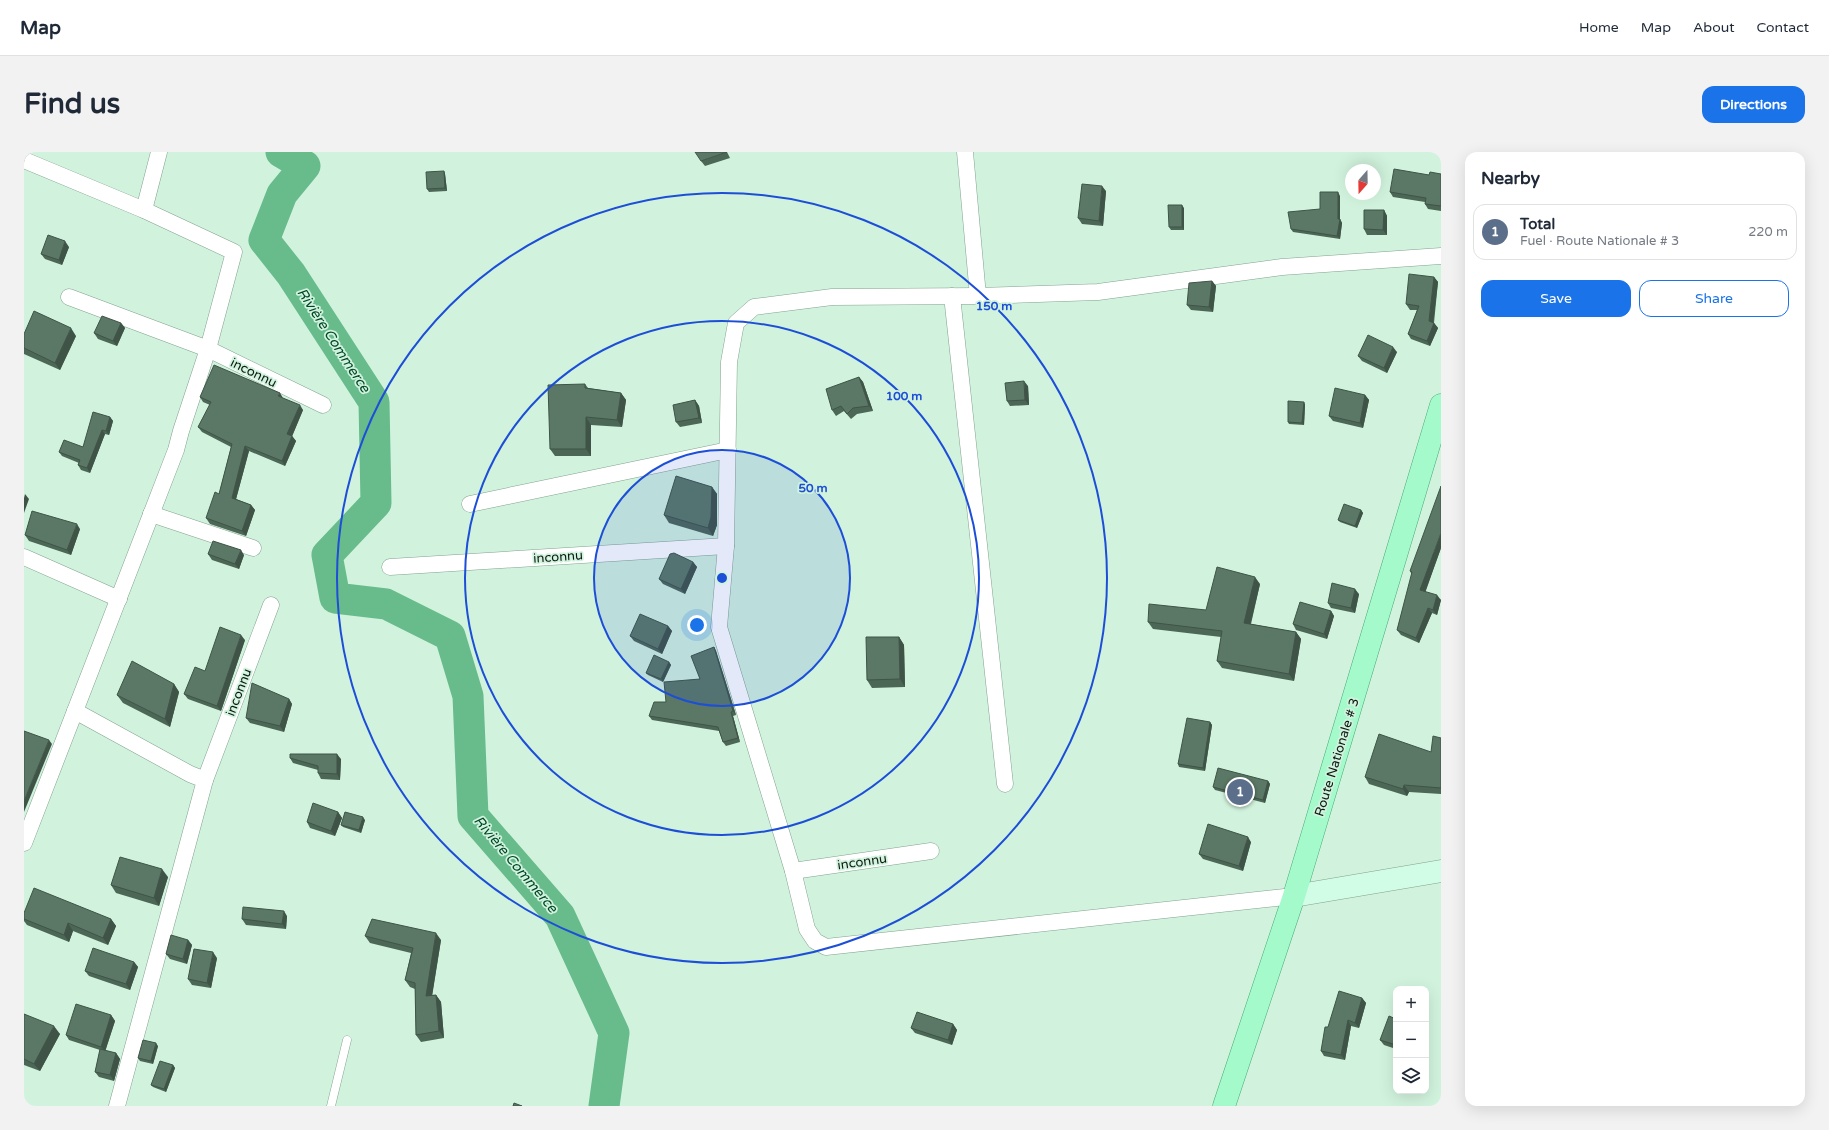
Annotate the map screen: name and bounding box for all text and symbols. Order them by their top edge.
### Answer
text: Map [20,17,61,39]
text: Home [1579,19,1619,36]
text: Map [1641,19,1671,36]
text: About [1693,19,1735,36]
text: Contact [1757,19,1809,36]
button: Directions [1702,86,1805,123]
text: Find us [24,87,120,121]
north arrow [1345,164,1381,200]
text: Nearby [1481,168,1540,189]
text: Total [1520,215,1555,233]
text: 1 [1491,224,1499,240]
text: 220 m [1748,224,1788,240]
text: Fuel · Route Nationale # 3 [1520,233,1679,249]
button: Save [1481,280,1631,317]
button: Share [1639,280,1789,317]
water label: Rivière Commerce [293,285,374,397]
text: 150 m [976,299,1012,313]
street label: inconnu [228,355,279,391]
text: 100 m [886,389,922,403]
text: 50 m [798,481,828,495]
street label: inconnu [533,547,583,567]
centre of rings [715,571,729,585]
your location [687,615,707,635]
street label: inconnu [223,666,255,718]
street label: Route Nationale # 3 [1311,696,1363,818]
pin: 1 [1227,777,1253,807]
water label: Rivière Commerce [470,812,562,917]
street label: inconnu [836,851,888,873]
map controls [1393,986,1429,1094]
button: + [1393,986,1429,1022]
button: − [1393,1022,1429,1058]
button: layers [1393,1058,1429,1094]

